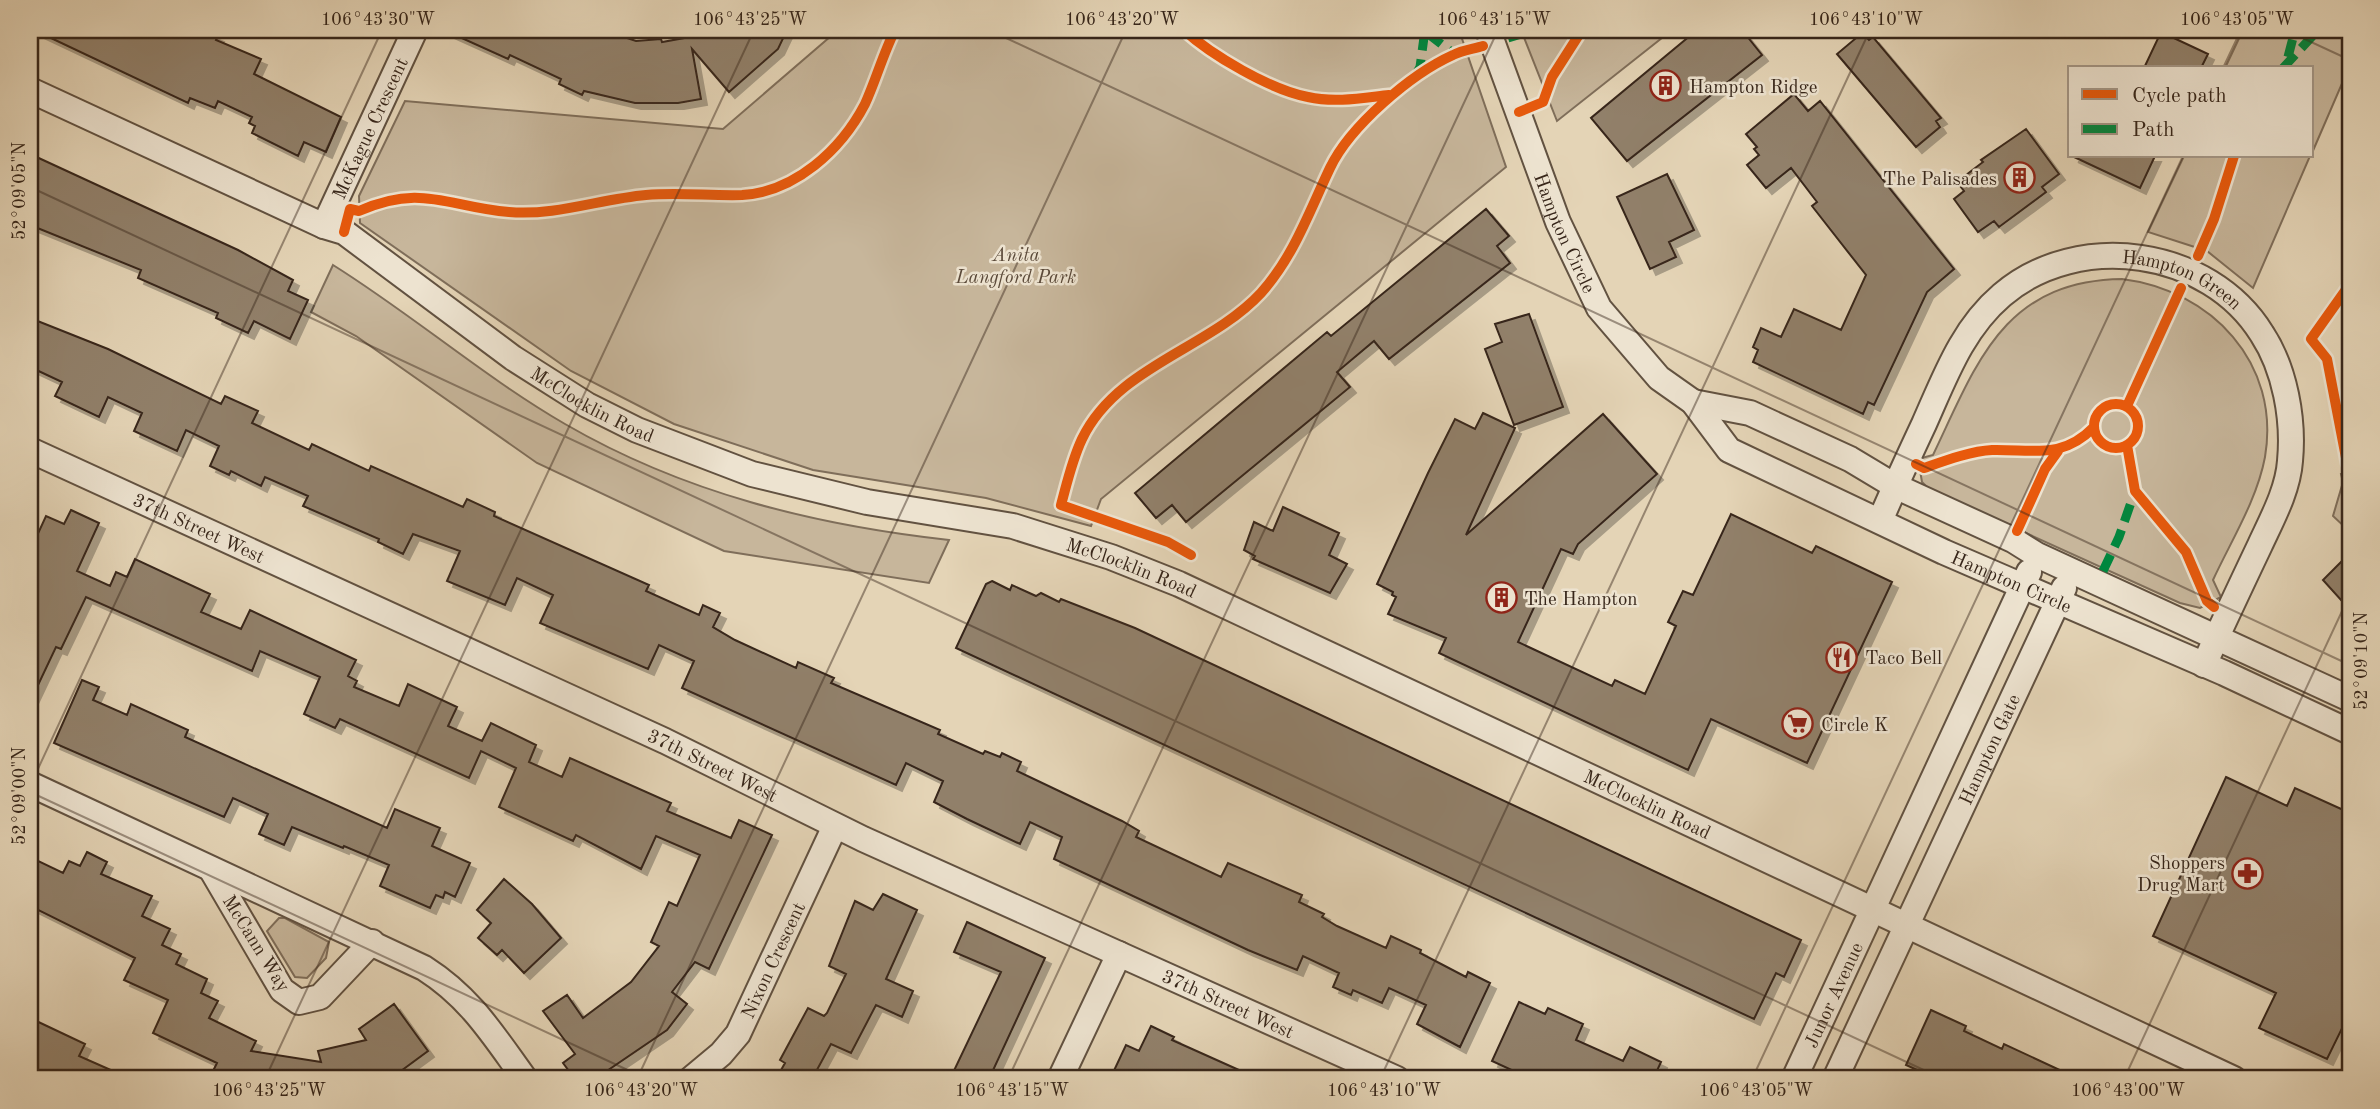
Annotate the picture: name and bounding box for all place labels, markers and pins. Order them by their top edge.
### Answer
building icon: Hampton Ridge [1649,69,1683,103]
place label: Hampton Ridge [1689,79,1818,98]
building icon: The Palisades [2003,161,2037,195]
place label: The Palisades [1883,171,1997,190]
building icon: The Hampton [1484,581,1518,615]
place label: The Hampton [1524,591,1638,610]
restaurant icon: Taco Bell [1825,640,1859,674]
place label: Taco Bell [1865,650,1942,669]
supermarket icon: Circle K [1781,707,1815,741]
place label: Circle K [1821,717,1889,736]
place label: Shoppers Drug Mart [2137,855,2225,896]
pharmacy icon: Shoppers Drug Mart [2231,856,2265,890]

